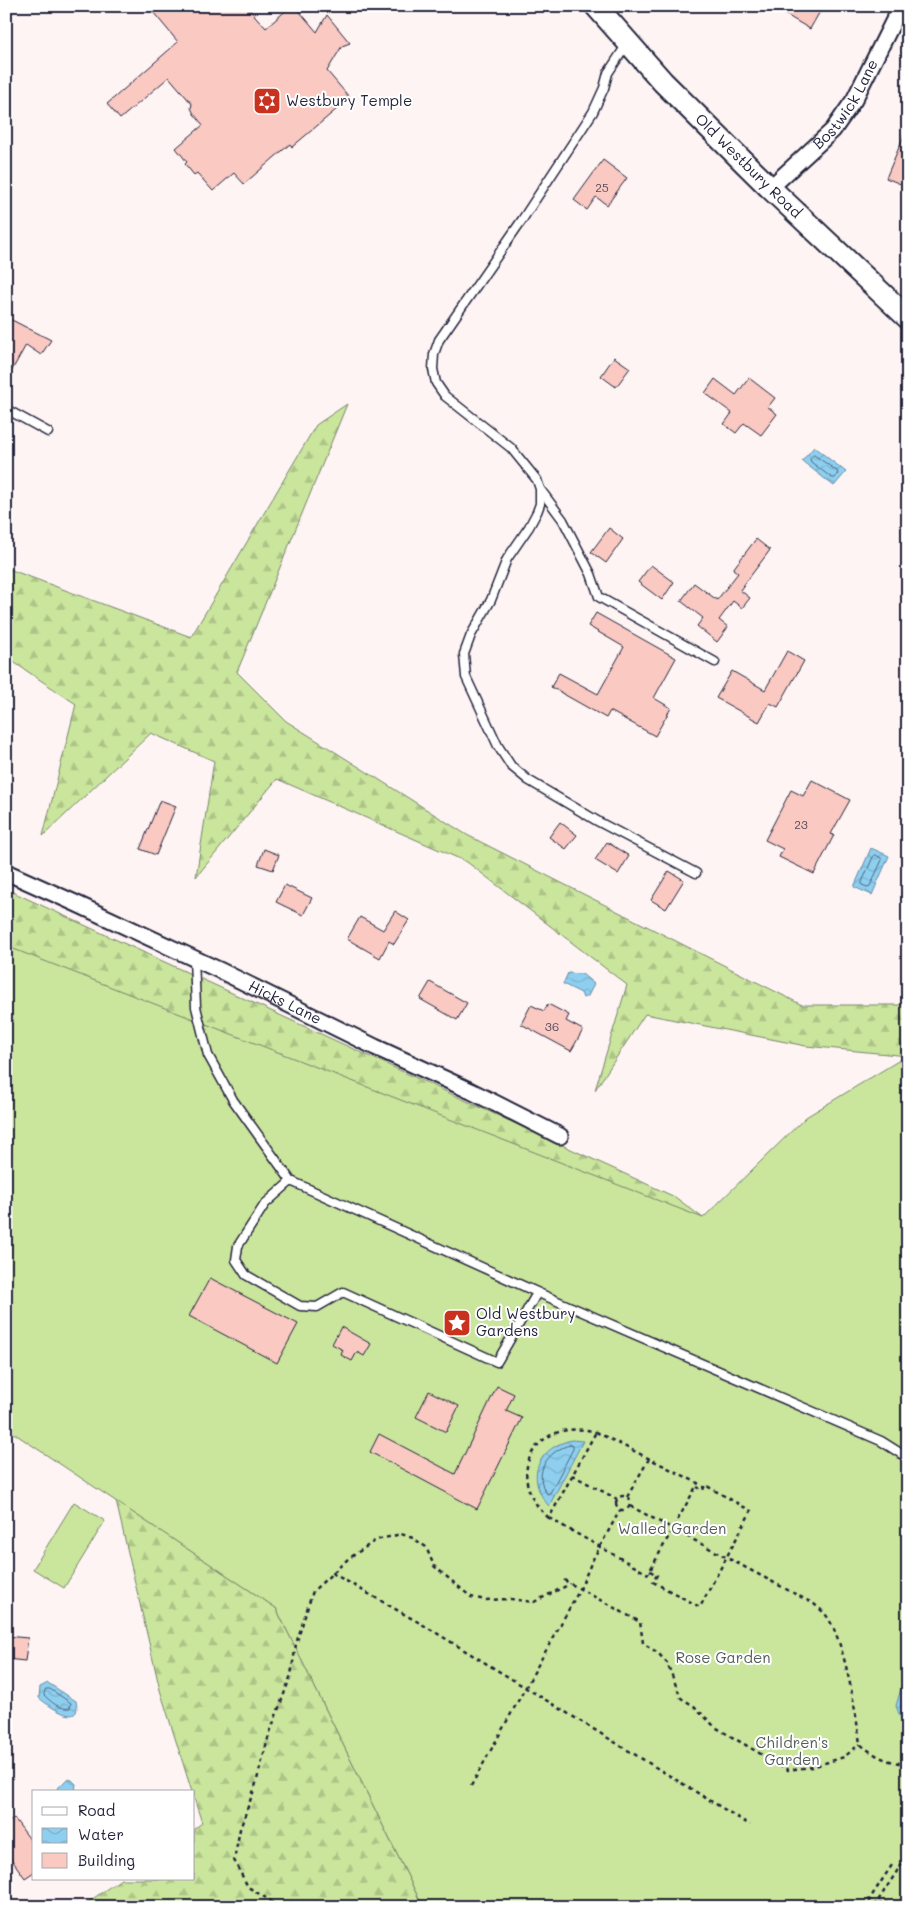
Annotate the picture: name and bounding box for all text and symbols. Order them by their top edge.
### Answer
street label: Bostwick Lane [808,56,882,153]
synagogue icon: Westbury Temple [252,86,282,116]
place label: Westbury Temple [286,90,412,110]
street label: Old Westbury Road [691,109,807,222]
house number: 25 [595,179,609,195]
house number: 23 [794,816,808,832]
street label: Hicks Lane [246,975,325,1028]
house number: 36 [545,1018,559,1034]
place label: Old Westbury Gardens [476,1303,576,1340]
place icon: Old Westbury Gardens [442,1308,472,1338]
park label: Walled Garden [618,1518,726,1538]
park label: Rose Garden [676,1647,770,1667]
park label: Children's Garden [756,1732,828,1769]
legend [32,1790,195,1880]
text: Road [78,1800,115,1820]
text: Water [78,1824,124,1844]
text: Building [78,1850,135,1870]

